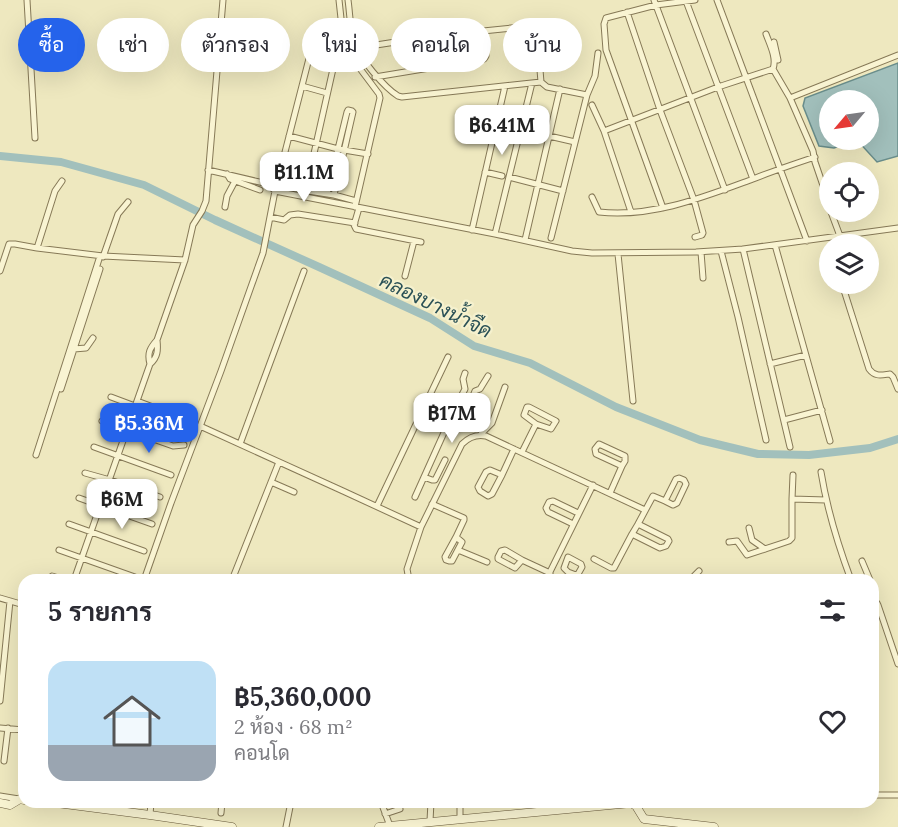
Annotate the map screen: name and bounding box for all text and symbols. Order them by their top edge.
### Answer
chip: ซื้อ [18,18,85,72]
chip: เช่า [97,18,169,72]
chip: ตัวกรอง [181,18,290,72]
chip: ใหม่ [302,18,379,72]
chip: คอนโด [391,18,491,72]
chip: บ้าน [503,18,582,72]
north arrow [819,90,879,150]
map controls [819,90,879,294]
pin: ฿6.41M [453,105,551,156]
text: ฿6.41M [469,112,535,137]
pin: ฿11.1M [255,152,353,203]
text: ฿11.1M [274,159,334,184]
button: locate [819,162,879,222]
button: layers [819,234,879,294]
water label: คลองบางน้ำจืด [376,263,498,343]
pin: ฿17M [416,393,488,444]
text: ฿17M [428,400,477,425]
pin: ฿5.36M [100,403,198,454]
text: ฿5.36M [114,410,184,435]
pin: ฿6M [93,479,151,530]
text: ฿6M [101,486,144,511]
icon: filters [816,594,849,627]
text: 5 รายการ [48,595,152,628]
text: ฿5,360,000 [234,680,372,713]
icon: home [96,685,168,757]
icon: heart [816,705,849,738]
text: 2 ห้อง · 68 m² [234,714,353,739]
text: คอนโด [234,740,290,765]

